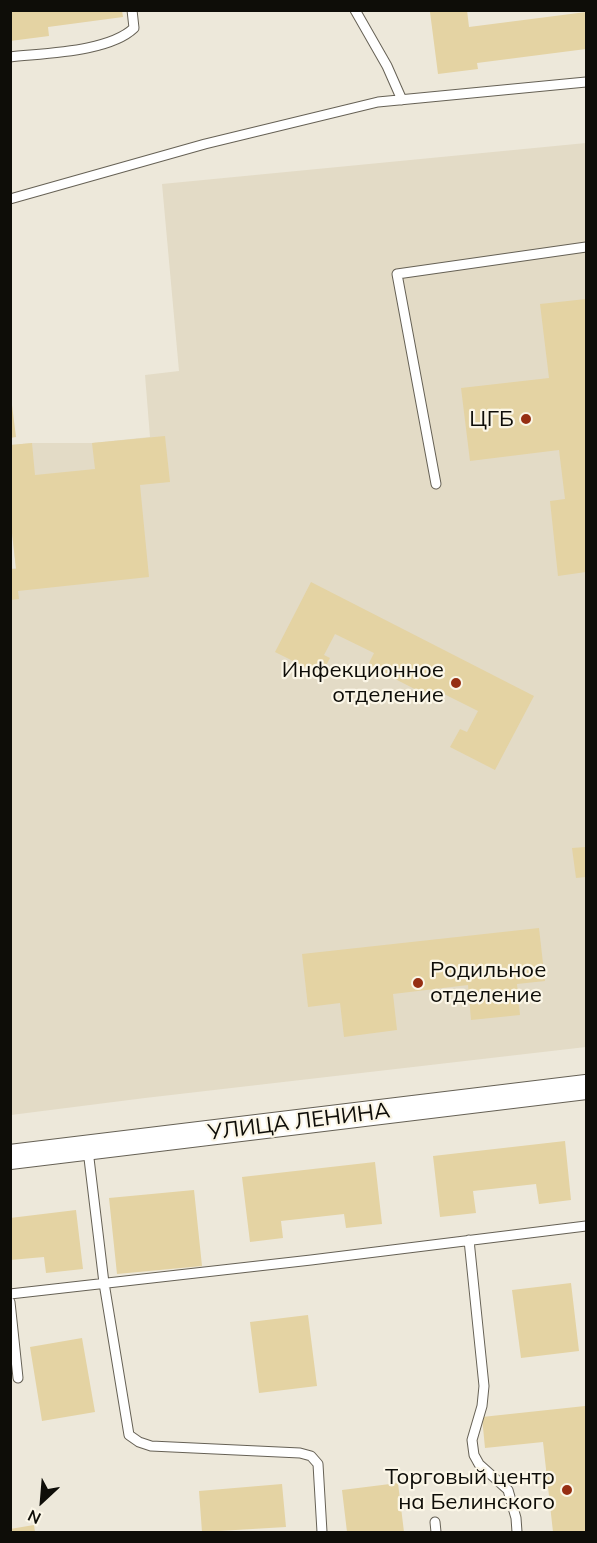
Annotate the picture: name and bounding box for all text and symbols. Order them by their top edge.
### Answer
place label: ЦГБ [469,406,514,432]
marker: ЦГБ [519,412,533,426]
place label: Инфекционное отделение [282,657,444,708]
marker: Инфекционное отделение [449,676,463,690]
place label: Родильное отделение [430,957,546,1008]
marker: Родильное отделение [411,976,425,990]
street label: УЛИЦА ЛЕНИНА [206,1098,392,1146]
place label: Торговый центр на Белинского [385,1464,555,1516]
north arrow [12,1471,72,1531]
marker: Торговый центр на Белинского [560,1483,574,1497]
text: N [24,1506,44,1529]

